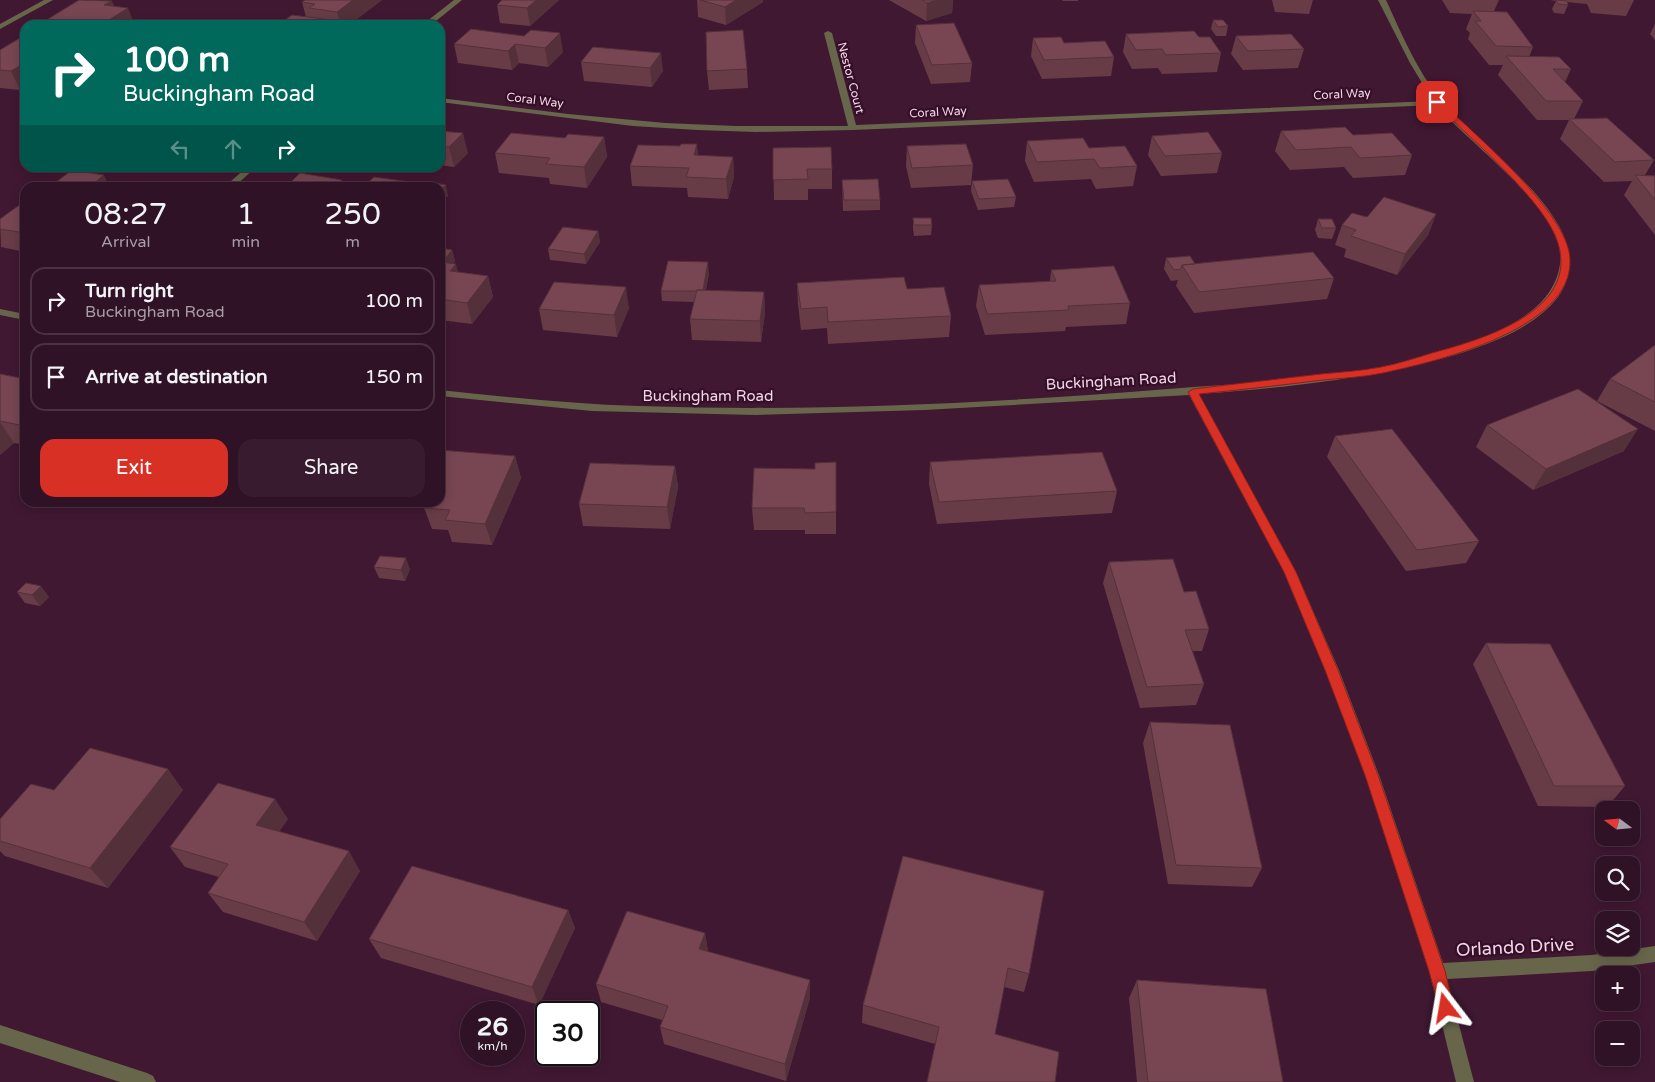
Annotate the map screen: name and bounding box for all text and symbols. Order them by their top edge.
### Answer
text: 100 m [123,39,230,81]
icon: right [40,40,105,105]
street label: Nestor Court [835,41,867,116]
text: Buckingham Road [123,81,315,107]
pin [1416,81,1458,123]
street label: Coral Way [1313,85,1372,102]
icon: arrive [1423,88,1451,116]
street label: Coral Way [506,90,565,111]
street label: Coral Way [909,103,968,120]
icon: left [166,135,194,163]
icon: ahead [219,135,247,163]
icon: right [272,135,300,163]
text: 08:27 [84,196,167,233]
text: 1 [236,196,255,233]
text: 250 [324,196,381,233]
text: Arrival [101,232,151,252]
text: min [232,232,260,252]
text: m [345,232,360,252]
text: Turn right [85,280,173,302]
icon: right [42,287,70,315]
text: 100 m [365,290,423,312]
text: Buckingham Road [85,302,225,322]
icon: arrive [42,363,70,391]
text: Arrive at destination [85,366,268,388]
text: 150 m [365,366,423,388]
street label: Buckingham Road [1045,369,1177,393]
street label: Buckingham Road [643,387,773,405]
button: Exit [40,439,228,497]
button: Share [238,439,425,497]
north arrow [1595,801,1640,846]
map controls [1595,801,1640,1066]
button: search [1595,856,1640,901]
button: layers [1595,911,1640,956]
street label: Orlando Drive [1455,933,1575,961]
button: + [1595,966,1640,1011]
position arrow [1419,981,1471,1033]
speed limit sign: 30 [535,1001,600,1066]
text: 26 [477,1012,508,1042]
button: − [1595,1021,1640,1066]
text: km/h [477,1039,508,1053]

